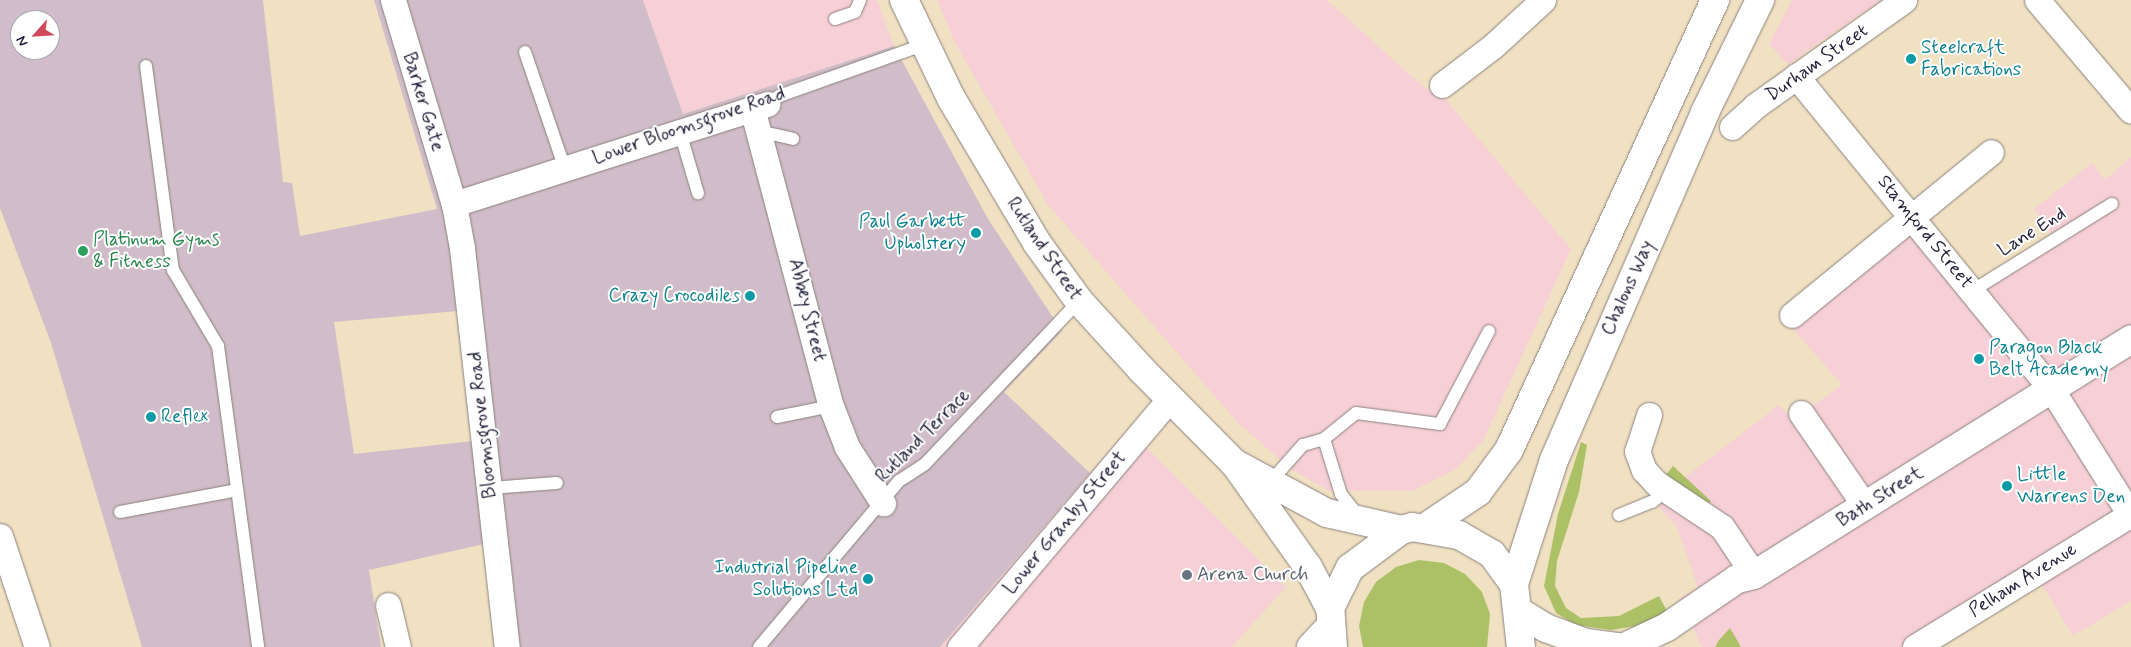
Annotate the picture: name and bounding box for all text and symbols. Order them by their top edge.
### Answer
north arrow [10,10,60,60]
street label: Durham Street [1760,18,1874,108]
text: N [12,33,33,49]
place label: Steelcraft Fabrications [1921,37,2021,81]
street label: Barker Gate [398,52,448,152]
marker: Steelcraft Fabrications [1905,53,1917,65]
street label: Lower Bloomsgrove Road [590,83,788,169]
street label: Stamford Street [1873,171,1977,293]
street label: Rutland Street [1001,194,1087,304]
street label: Lane End [1994,202,2070,262]
place label: Paul Garbett Upholstery [862,211,966,255]
marker: Paul Garbett Upholstery [970,227,982,239]
place label: Platinum Gyms & Fitness [93,229,223,273]
street label: Chalons Way [1596,236,1660,340]
marker: Platinum Gyms & Fitness [77,245,89,257]
street label: Abbey Street [783,255,831,365]
place label: Crazy Crocodiles [606,285,740,307]
marker: Crazy Crocodiles [744,290,756,302]
place label: Paragon Black Belt Academy [1989,337,2106,381]
street label: Bloomsgrove Road [464,351,502,499]
marker: Paragon Black Belt Academy [1973,353,1985,365]
street label: Rutland Terrace [871,384,975,488]
place label: Reflex [161,406,208,428]
marker: Reflex [145,411,157,423]
street label: Lower Granby Street [999,447,1131,599]
street label: Bath Street [1833,462,1927,532]
place label: Little Warrens Den [2017,464,2125,508]
marker: Little Warrens Den [2001,480,2013,492]
street label: Pelham Avenue [1966,538,2080,622]
place label: Industrial Pipeline Solutions Ltd [716,557,858,601]
place label: Arena Church [1197,564,1313,586]
marker: Arena Church [1181,569,1193,581]
marker: Industrial Pipeline Solutions Ltd [862,573,874,585]

